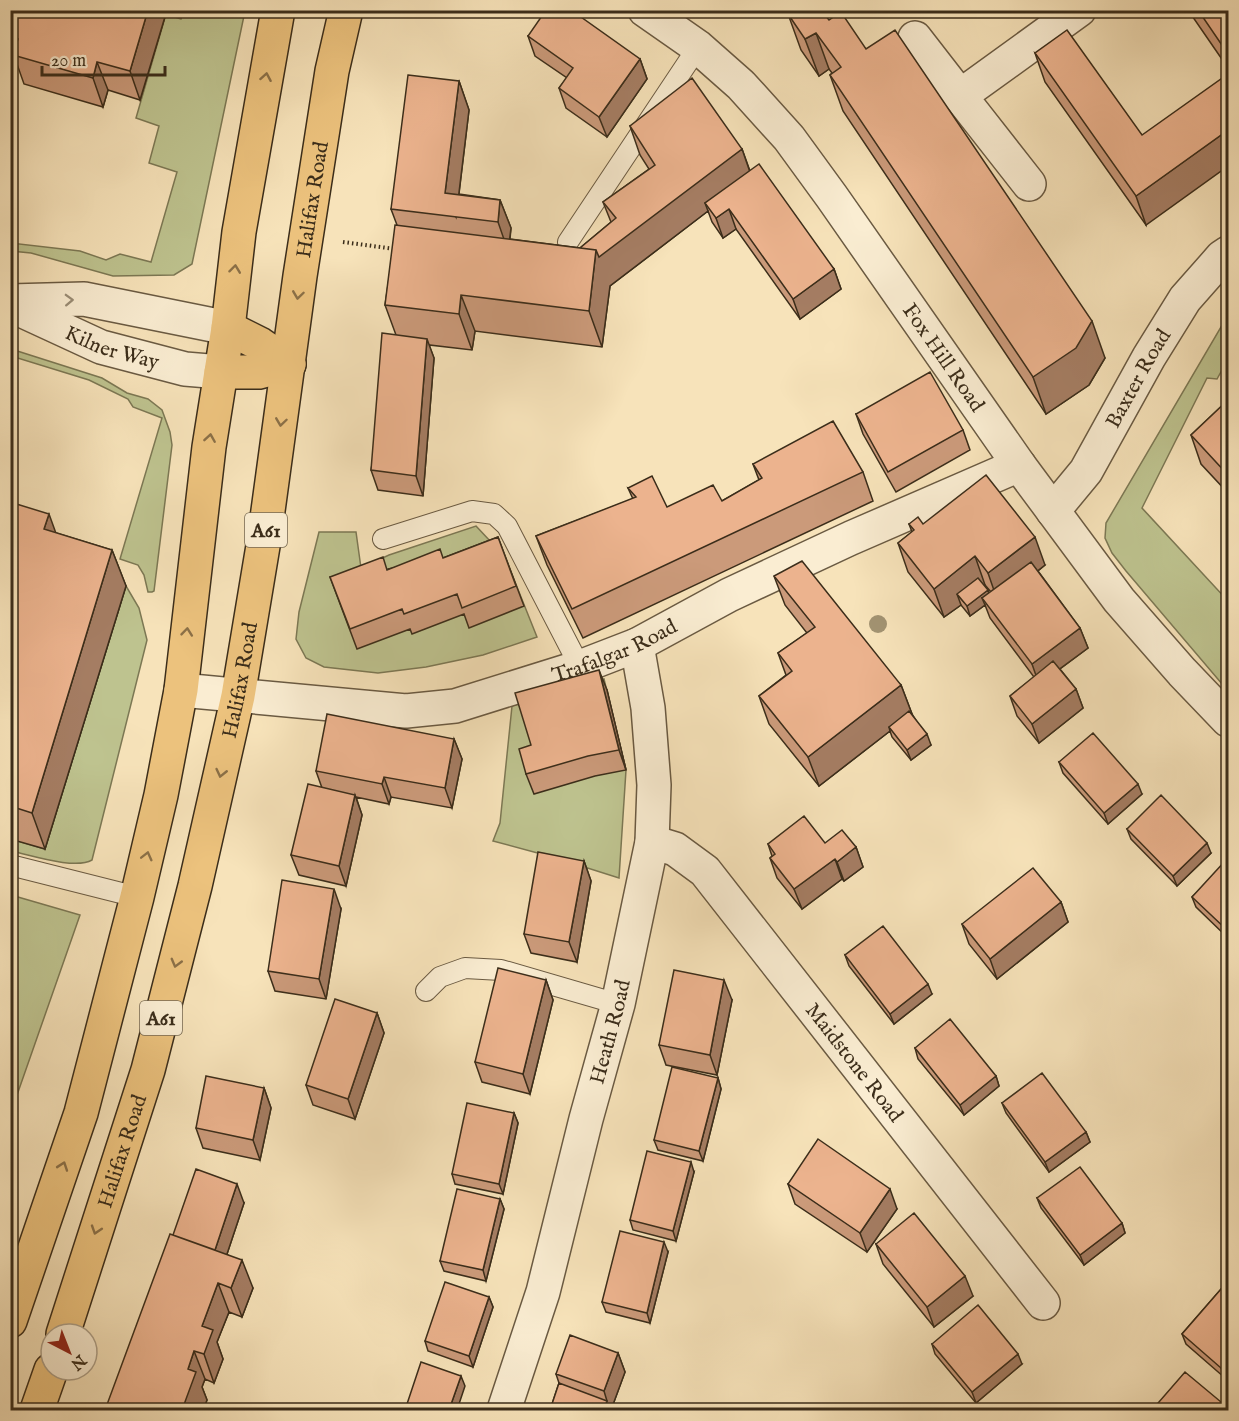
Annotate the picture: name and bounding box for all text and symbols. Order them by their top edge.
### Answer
scale bar [42,39,165,77]
text: 20 m [51,50,86,73]
one-way arrow [260,72,272,82]
street label: Halifax Road [291,139,336,260]
one-way arrow [228,265,241,274]
one-way arrow [292,290,304,299]
one-way arrow [64,293,73,306]
street label: Fox Hill Road [895,299,990,418]
street label: Kilner Way [60,320,162,377]
street label: Baxter Road [1100,324,1178,433]
one-way arrow [275,417,287,427]
one-way arrow [204,434,216,443]
road number: A61 [245,513,287,547]
street label: Trafalgar Road [549,613,683,690]
street label: Halifax Road [217,620,265,741]
one-way arrow [180,627,193,636]
one-way arrow [215,768,228,778]
one-way arrow [139,851,152,861]
one-way arrow [170,958,183,968]
street label: Heath Road [584,977,638,1087]
street label: Maidstone Road [798,998,909,1129]
road number: A61 [140,1001,182,1035]
street label: Halifax Road [92,1091,154,1212]
one-way arrow [56,1161,68,1172]
one-way arrow [91,1224,103,1235]
north arrow [39,1322,99,1382]
text: N [66,1349,90,1374]

